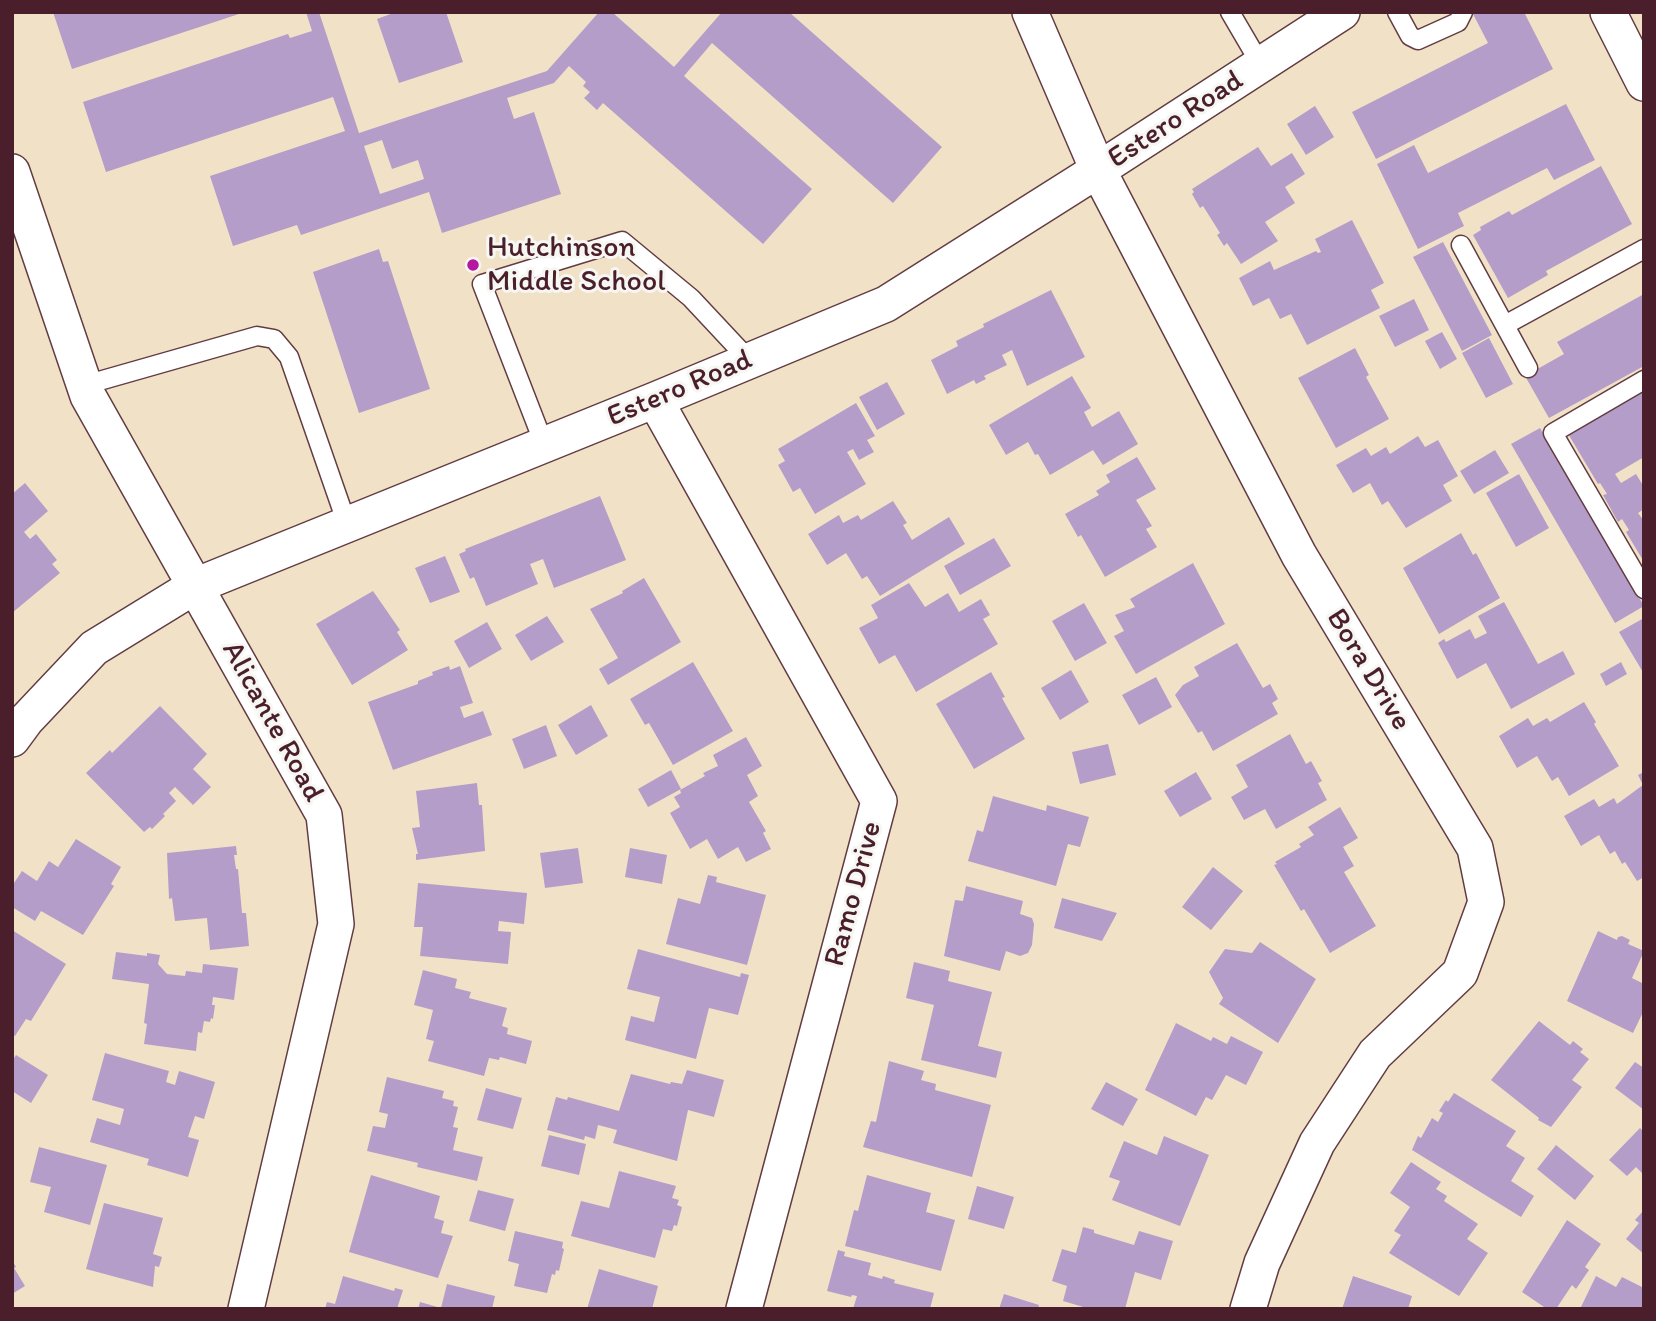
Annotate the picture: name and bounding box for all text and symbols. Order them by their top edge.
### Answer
street label: Estero Road [1102,63,1250,177]
place label: Hutchinson Middle School [487,230,666,300]
marker: Hutchinson Middle School [465,257,481,273]
street label: Estero Road [602,342,758,436]
street label: Bora Drive [1318,603,1418,737]
street label: Alicante Road [213,635,331,809]
street label: Ramo Drive [817,818,891,970]

